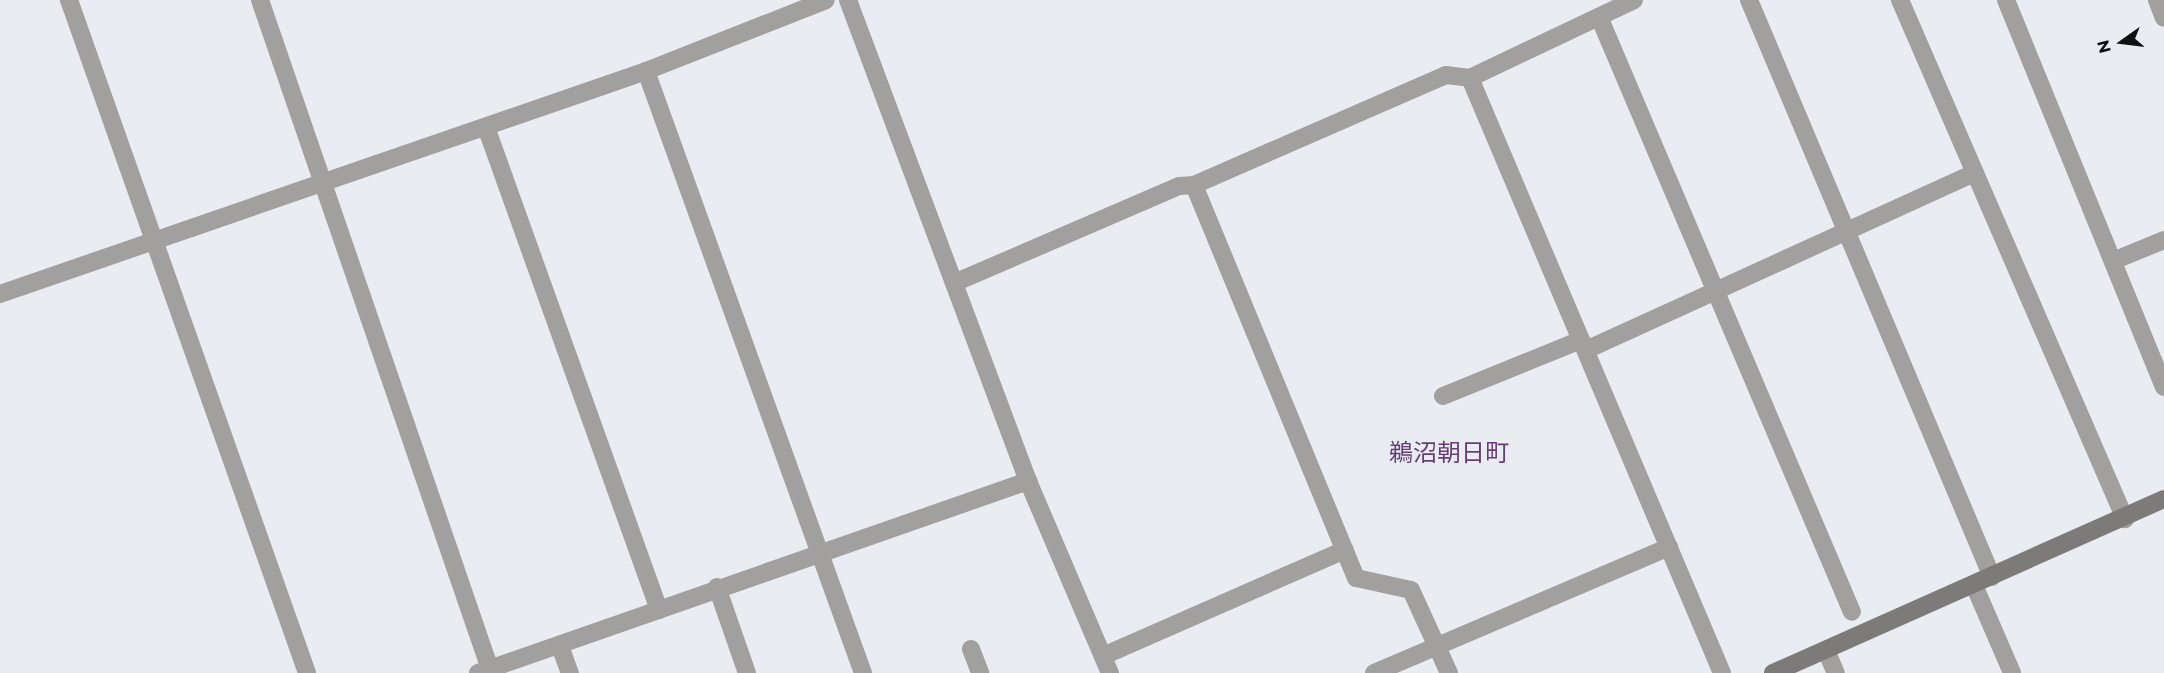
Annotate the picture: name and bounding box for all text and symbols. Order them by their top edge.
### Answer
north arrow [2092,12,2152,72]
text: N [2093,38,2115,55]
district label: 鵜沼朝日町 [1389,439,1509,467]

